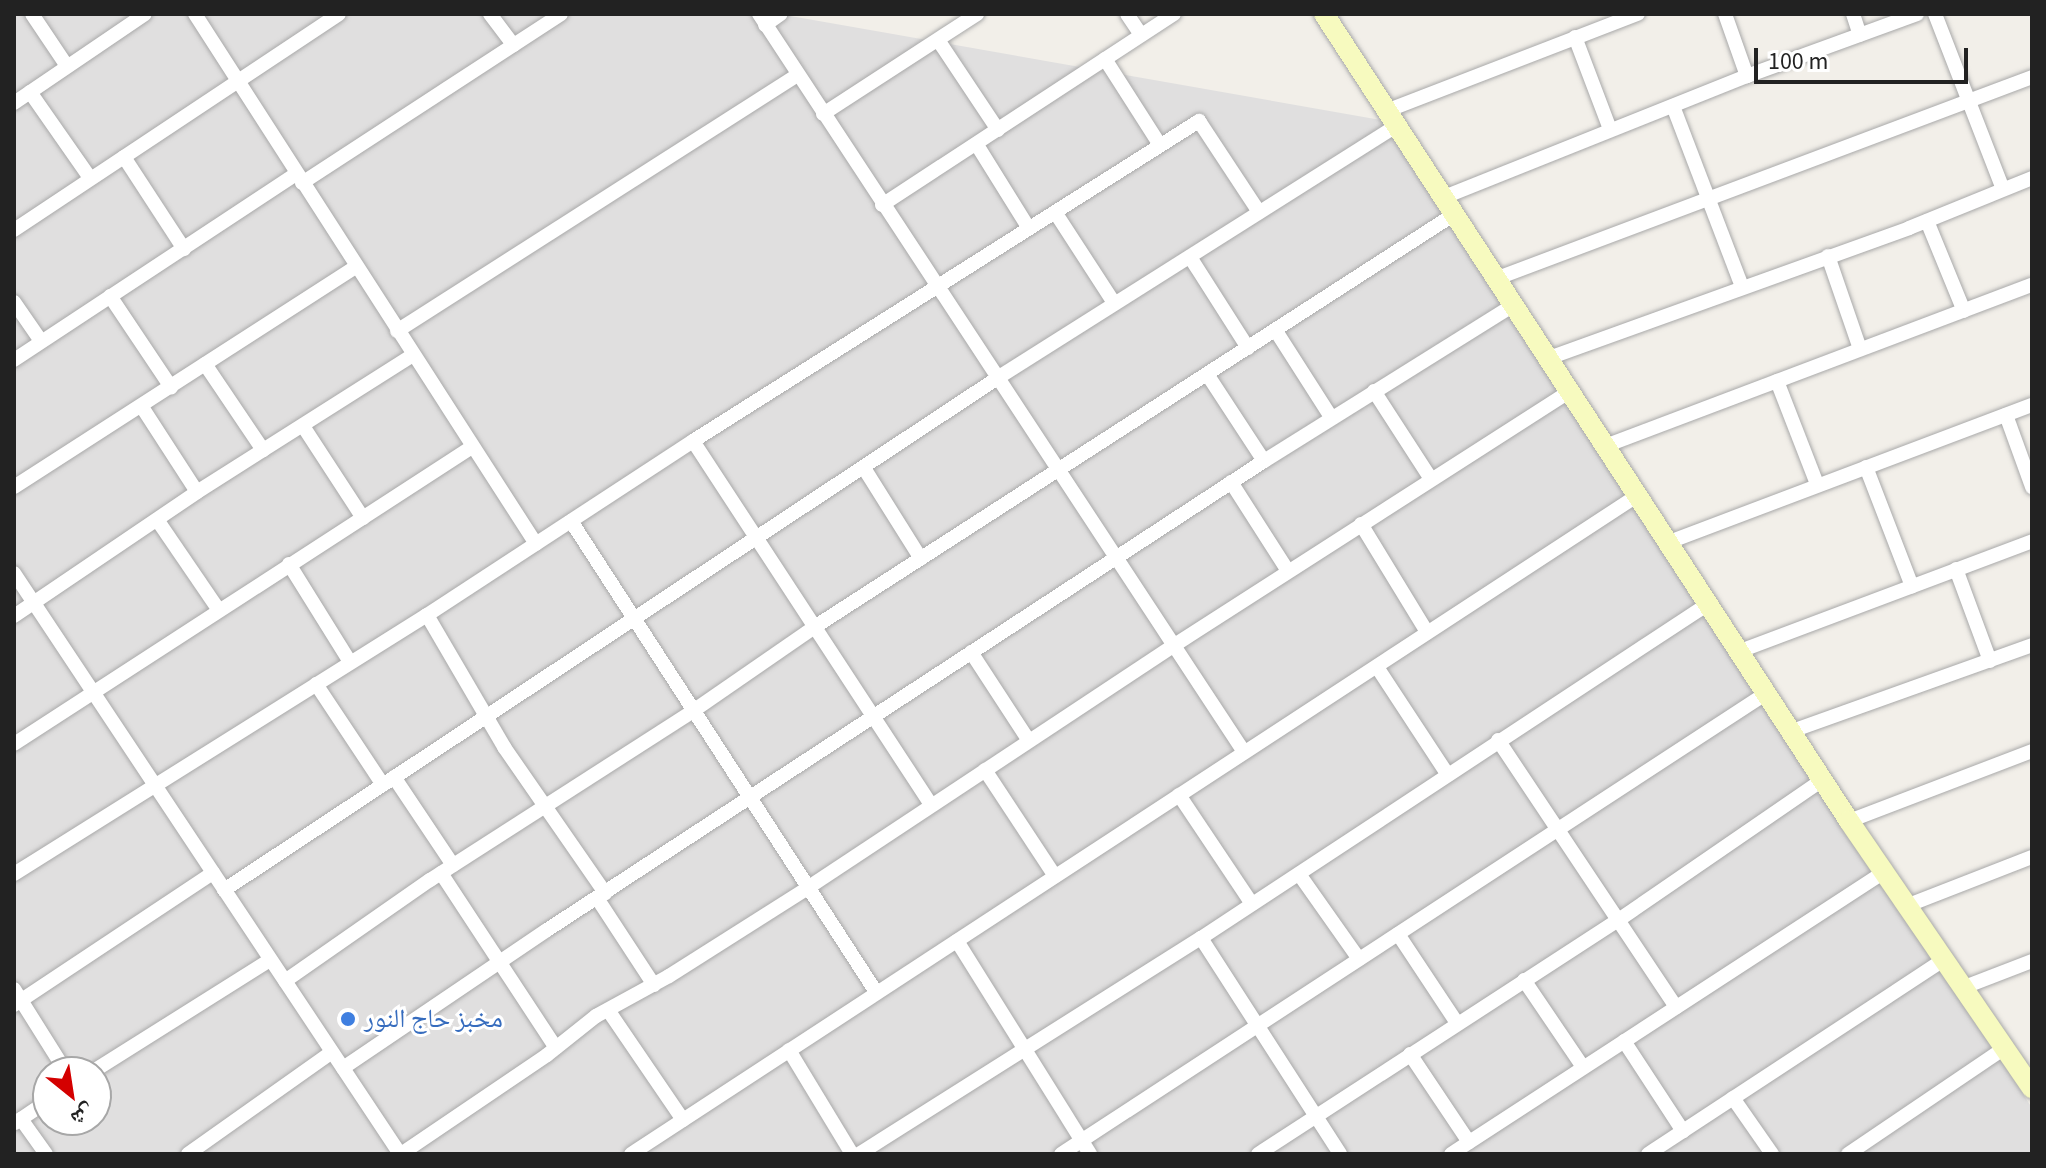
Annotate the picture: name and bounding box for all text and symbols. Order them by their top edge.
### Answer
scale bar [1758,32,1972,82]
text: 100 m [1768,44,1828,79]
place label: مخبز حاج النور [364,1003,503,1035]
marker: مخبز حاج النور [339,1010,357,1028]
north arrow [32,1056,112,1136]
text: ش [65,1095,101,1135]

